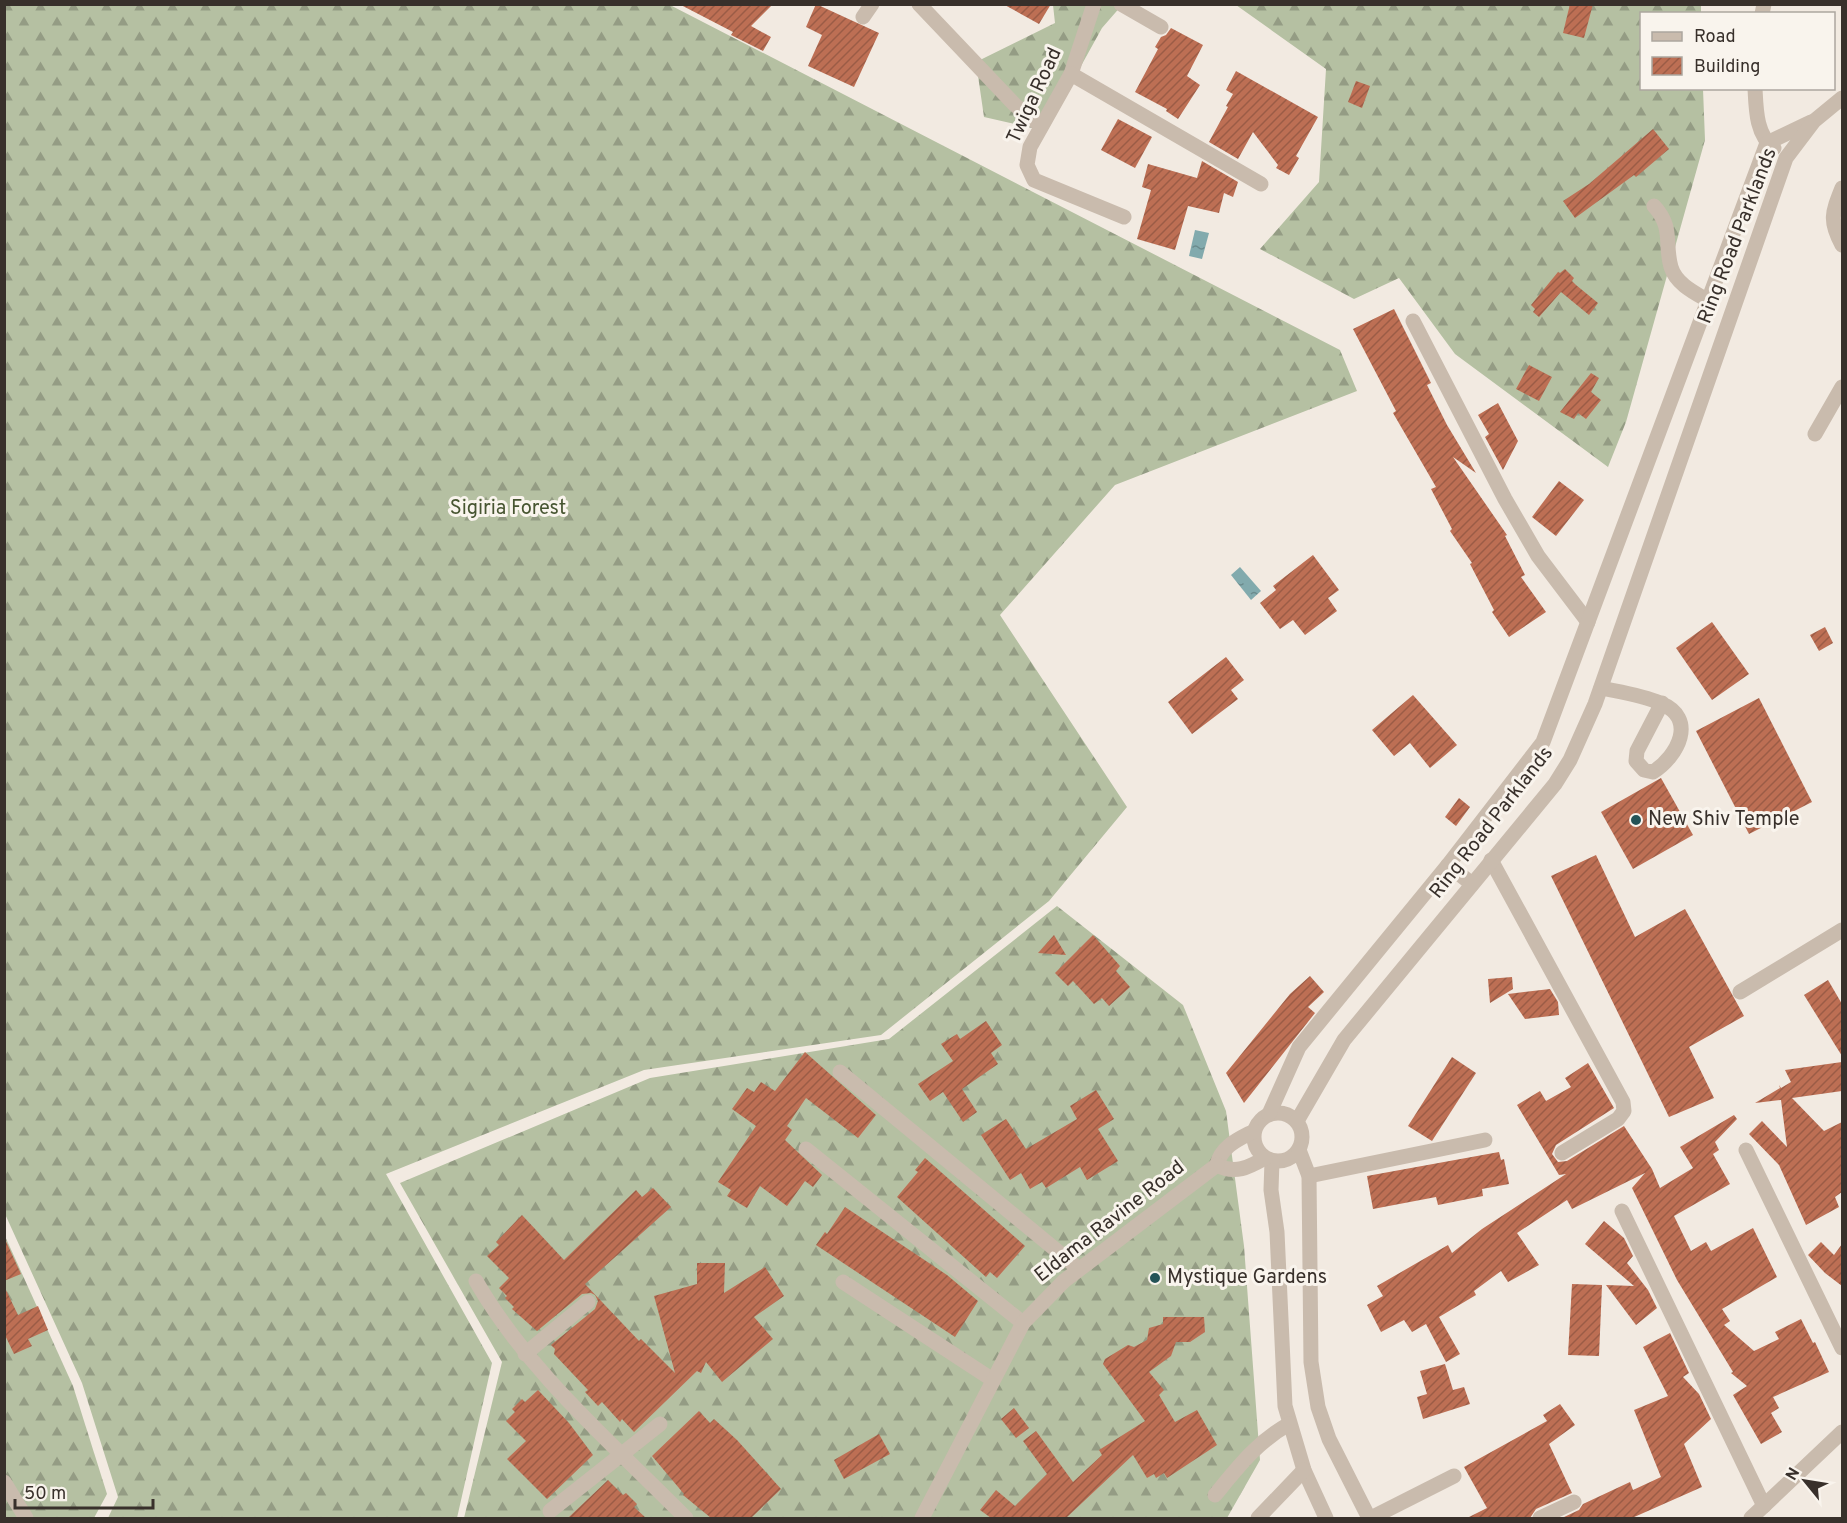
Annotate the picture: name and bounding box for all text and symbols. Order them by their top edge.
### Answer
legend [1640,12,1835,90]
text: Road [1694,26,1736,49]
street label: Twiga Road [1001,44,1069,148]
text: Building [1694,56,1760,79]
street label: Ring Road Parklands [1692,144,1784,328]
park label: Sigiria Forest [450,496,566,522]
street label: Ring Road Parklands [1424,742,1560,904]
place label: New Shiv Temple [1648,807,1800,833]
marker: New Shiv Temple [1629,813,1643,827]
street label: Eldama Ravine Road [1030,1155,1190,1289]
place label: Mystique Gardens [1167,1265,1327,1291]
marker: Mystique Gardens [1148,1271,1162,1285]
north arrow [1775,1451,1835,1511]
text: N [1782,1465,1805,1484]
scale bar [15,1472,153,1510]
text: 50 m [24,1483,66,1506]

